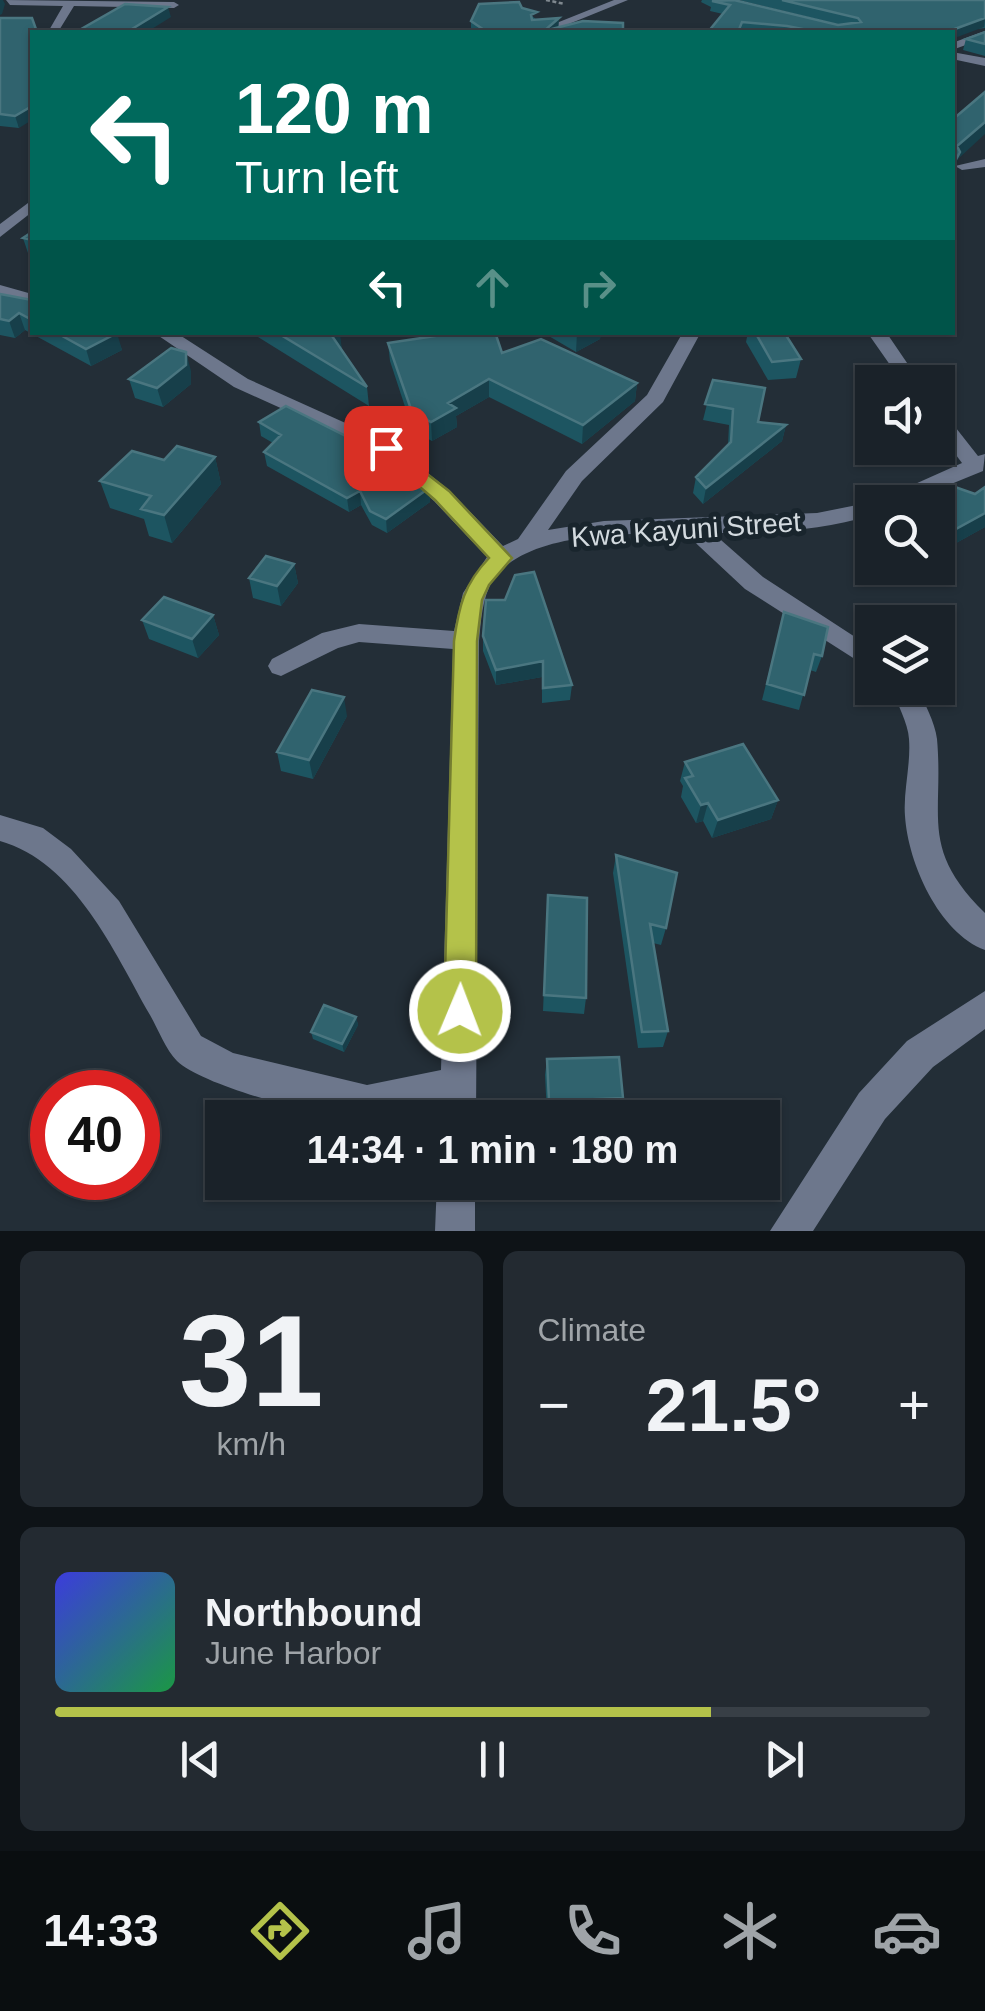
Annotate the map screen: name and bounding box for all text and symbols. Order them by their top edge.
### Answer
icon: left [70,70,200,200]
text: 120 m [235,70,433,148]
text: Turn left [235,152,398,203]
icon: left [360,260,415,315]
icon: ahead [465,260,520,315]
icon: right [570,260,625,315]
map controls [855,365,955,705]
button: sound [855,365,955,465]
pin [344,406,429,491]
icon: arrive [359,421,414,476]
button: search [855,485,955,585]
street label: Kwa Kayuni Street [570,506,802,553]
button: layers [855,605,955,705]
position arrow [408,959,512,1063]
speed limit sign: 40 [30,1070,160,1200]
text: 14:34 · 1 min · 180 m [307,1129,678,1171]
text: 31 [179,1288,324,1434]
text: Climate [538,1312,646,1348]
text: 21.5° [646,1363,822,1447]
text: − [538,1374,570,1436]
text: + [898,1374,930,1436]
text: km/h [217,1426,286,1462]
text: Northbound [205,1592,422,1634]
text: June Harbor [205,1635,381,1671]
icon: previous [173,1732,228,1787]
icon: pause [465,1732,520,1787]
icon: next [757,1732,812,1787]
icon: directions [245,1896,315,1966]
icon: music [402,1896,472,1966]
icon: phone [558,1896,628,1966]
icon: climate [715,1896,785,1966]
icon: car [872,1896,942,1966]
text: 14:33 [43,1905,158,1956]

